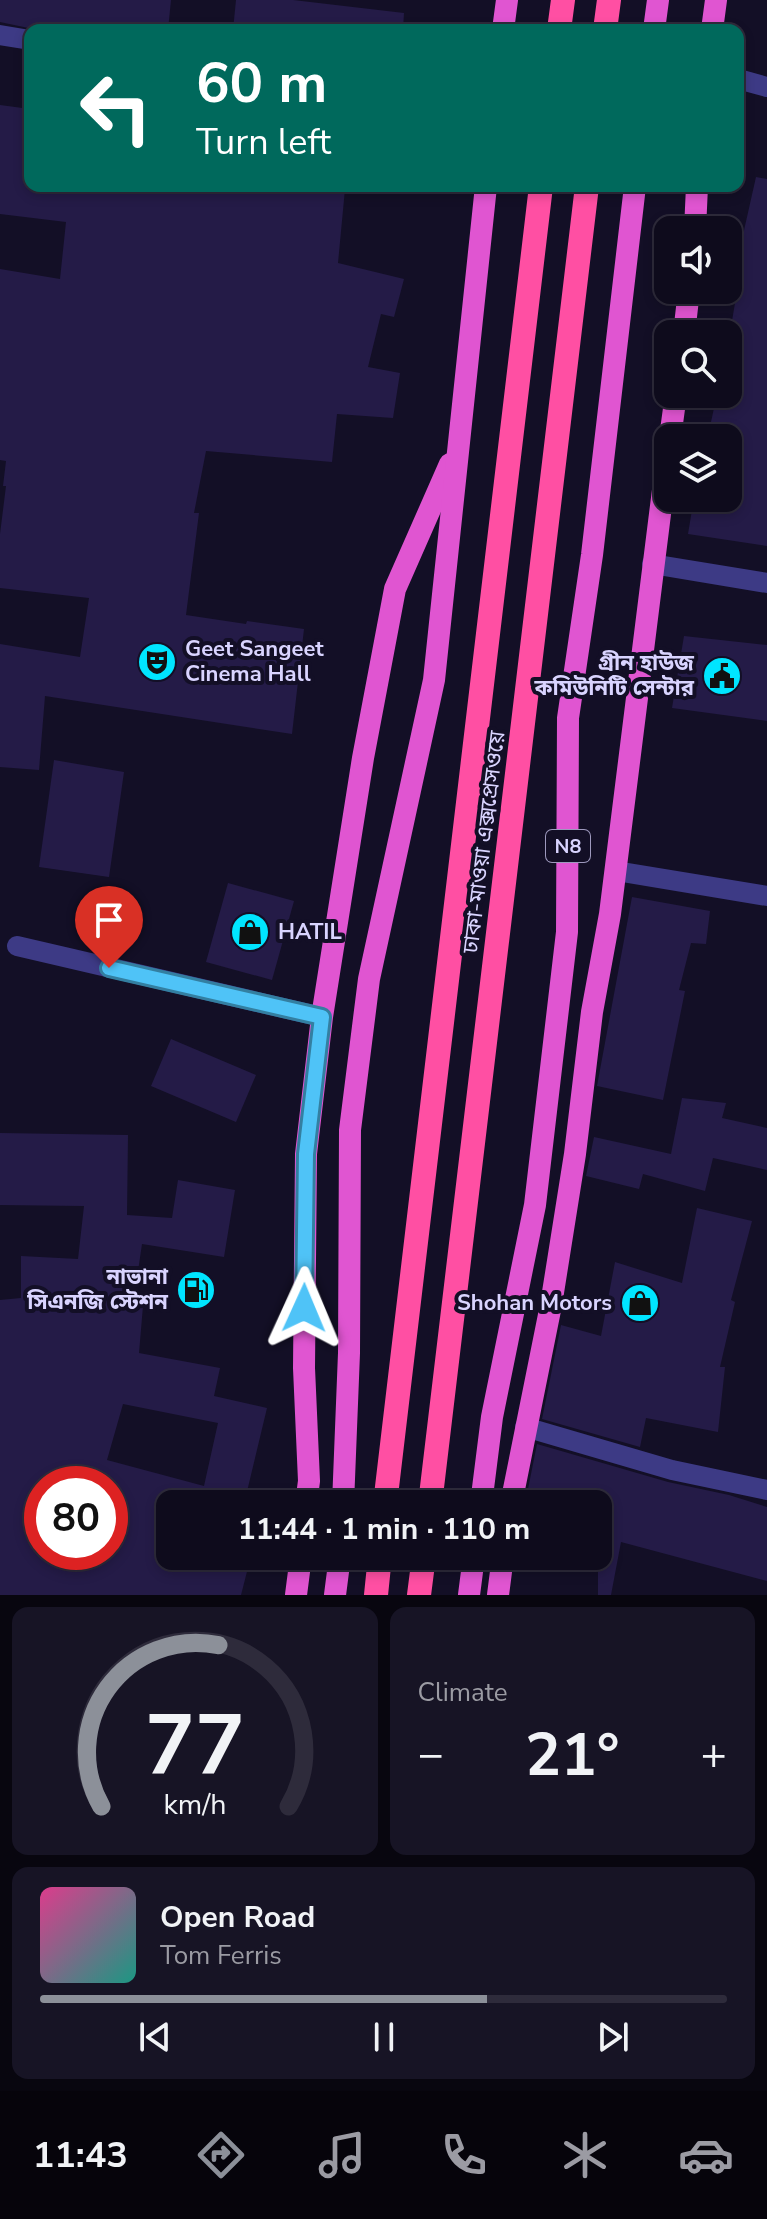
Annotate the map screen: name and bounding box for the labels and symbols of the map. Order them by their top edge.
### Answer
place label: Geet Sangeet Cinema Hall [185,634,324,689]
theatre icon: Geet Sangeet Cinema Hall [136,641,178,683]
place label: গ্রীন হাউজ কমিউনিটি সেন্টার [534,648,695,703]
public building icon: গ্রীন হাউজ কমিউনিটি সেন্টার [701,655,743,697]
street label: ঢাকা-মাওয়া এক্সপ্রেসওয়ে [455,729,513,956]
road number: N8 [546,830,590,862]
pin [75,886,143,968]
shop icon: HATIL [229,911,271,953]
place label: HATIL [278,917,342,947]
place label: নাভানা সিএনজি স্টেশন [26,1262,169,1317]
position arrow [262,1266,346,1350]
fuel station icon: নাভানা সিএনজি স্টেশন [175,1269,217,1311]
shop icon: Shohan Motors [619,1282,661,1324]
place label: Shohan Motors [457,1288,612,1318]
speed limit sign: 80 [24,1466,128,1570]

